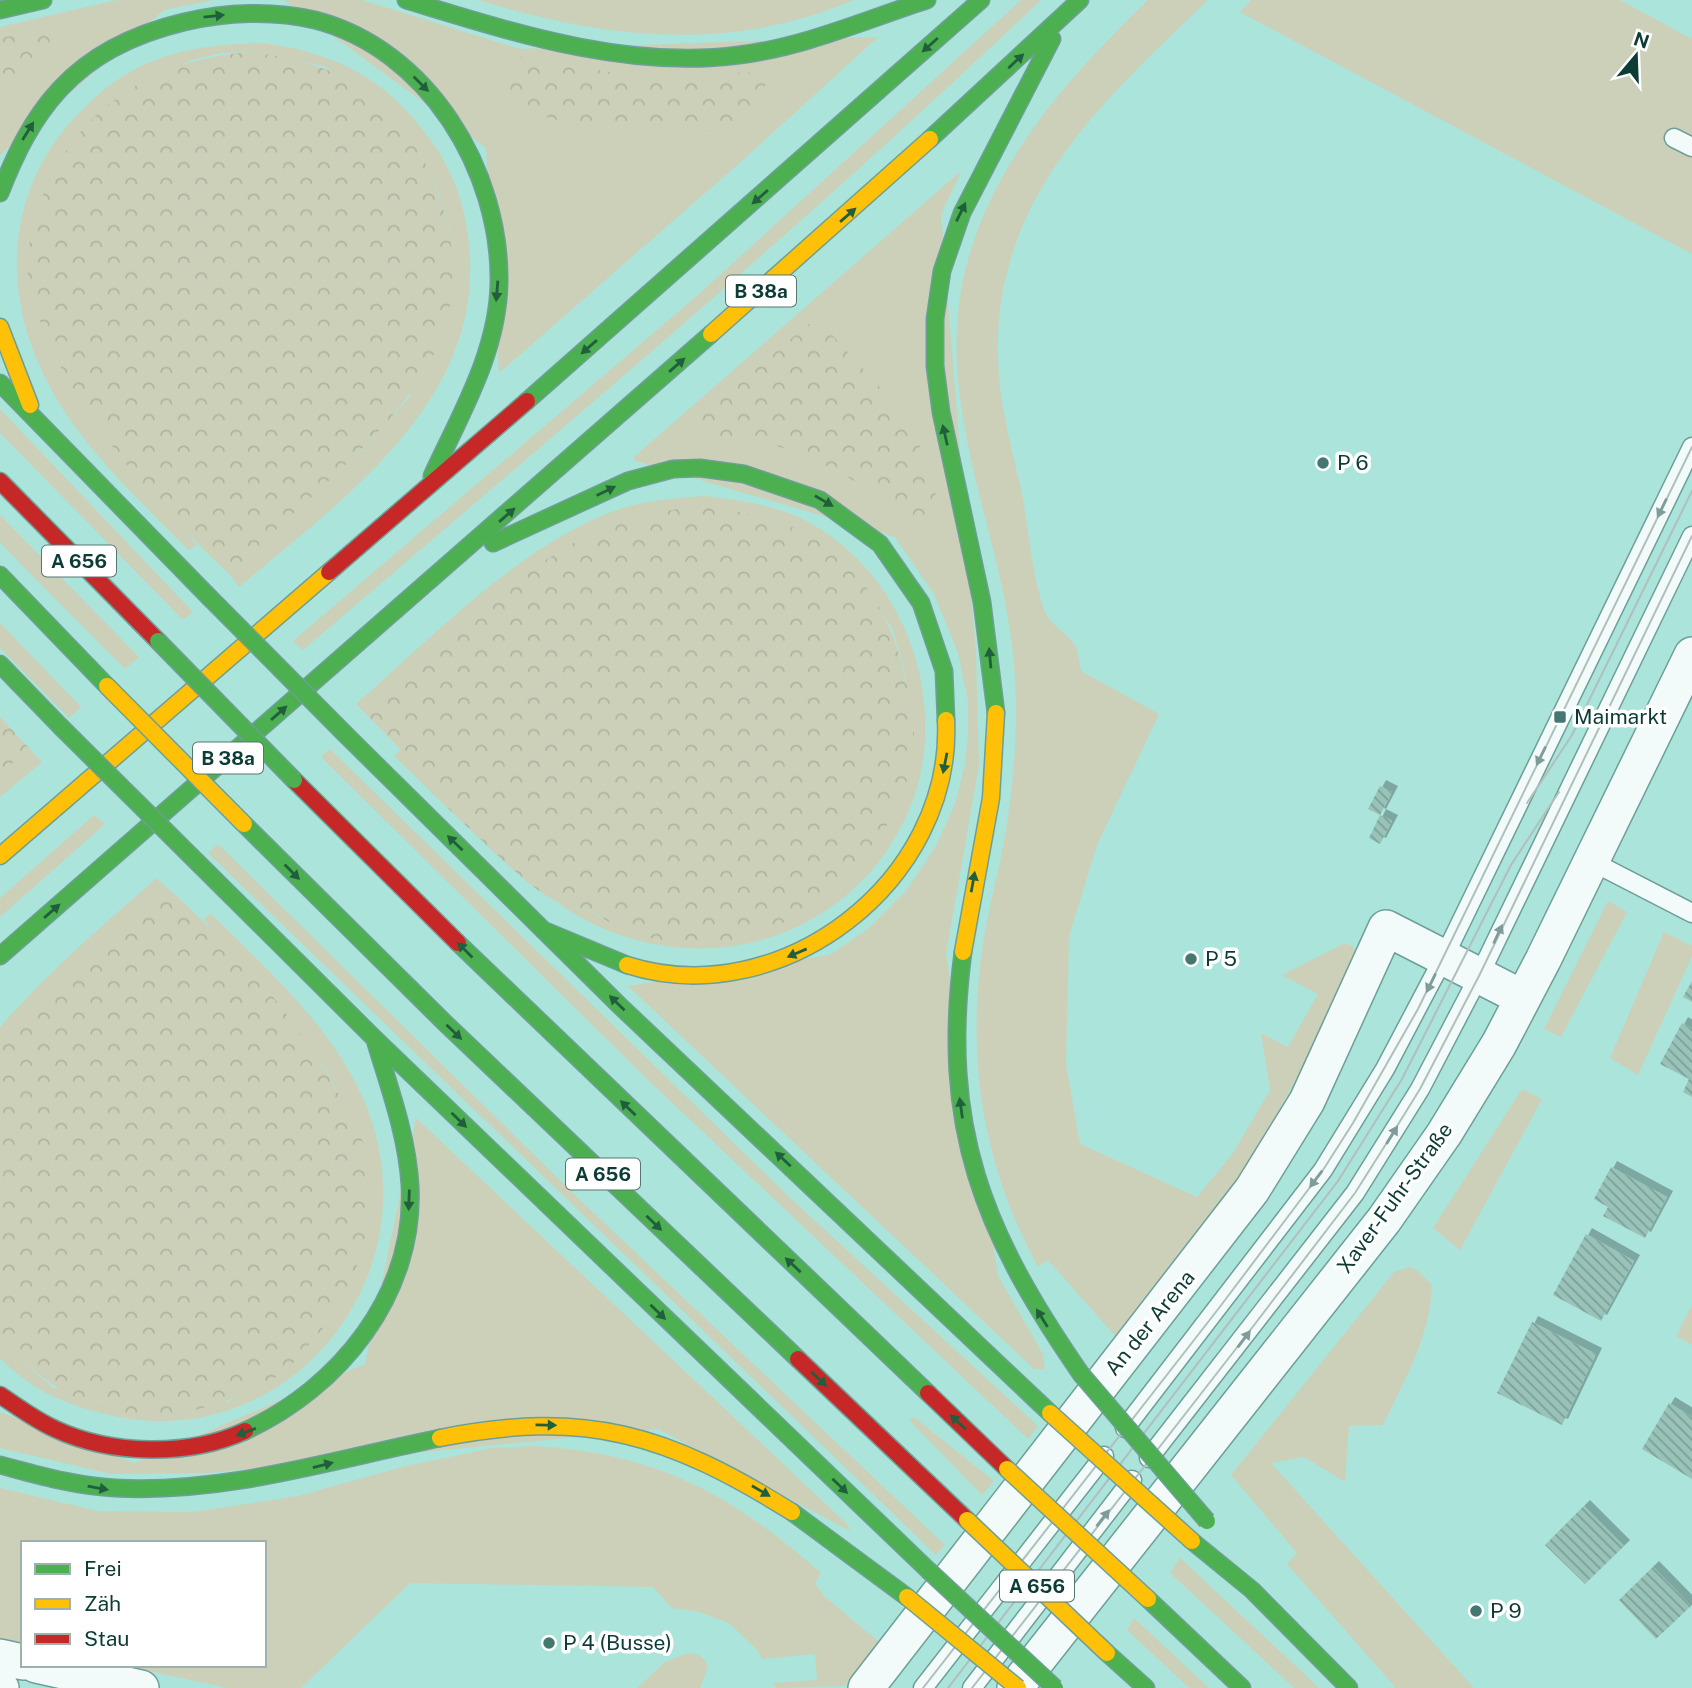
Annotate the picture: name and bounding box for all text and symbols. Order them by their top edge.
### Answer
one-way arrow [203,10,225,21]
north arrow [1601,21,1671,91]
text: N [1631,27,1652,53]
one-way arrow [922,37,939,53]
one-way arrow [1007,53,1024,69]
one-way arrow [413,76,430,93]
one-way arrow [21,121,34,140]
one-way arrow [751,189,769,205]
one-way arrow [955,202,966,222]
one-way arrow [840,207,857,223]
road number: B 38a [726,276,796,306]
one-way arrow [492,280,503,302]
one-way arrow [581,339,598,354]
one-way arrow [669,358,686,373]
one-way arrow [939,424,950,446]
place label: P 6 [1337,450,1369,475]
marker: P 6 [1315,455,1331,471]
one-way arrow [596,485,616,496]
one-way arrow [815,495,834,507]
one-way arrow [1656,498,1668,518]
one-way arrow [498,508,515,523]
road number: A 656 [42,546,116,576]
one-way arrow [985,646,996,668]
place label: Maimarkt [1574,704,1667,729]
one-way arrow [270,706,287,721]
marker: Maimarkt [1552,709,1568,725]
road number: B 38a [193,743,263,774]
one-way arrow [1535,746,1546,767]
one-way arrow [940,752,951,774]
one-way arrow [448,835,464,852]
one-way arrow [284,863,301,880]
one-way arrow [968,871,979,893]
one-way arrow [43,904,60,919]
one-way arrow [1492,924,1504,944]
one-way arrow [456,941,473,958]
place label: P 5 [1205,946,1237,971]
one-way arrow [787,948,808,959]
marker: P 5 [1183,951,1199,967]
one-way arrow [1425,973,1436,993]
one-way arrow [609,994,626,1011]
one-way arrow [445,1023,462,1039]
one-way arrow [955,1097,966,1119]
one-way arrow [620,1101,637,1117]
one-way arrow [450,1111,467,1127]
street label: Xaver-Fuhr-Straße [1332,1118,1458,1278]
one-way arrow [1386,1126,1398,1145]
one-way arrow [775,1151,792,1167]
road number: A 656 [566,1158,640,1190]
one-way arrow [1309,1170,1323,1188]
one-way arrow [404,1189,415,1211]
one-way arrow [645,1214,662,1230]
one-way arrow [784,1257,802,1273]
street label: An der Arena [1100,1265,1200,1380]
one-way arrow [649,1303,666,1319]
one-way arrow [1035,1309,1048,1328]
one-way arrow [1237,1329,1251,1348]
one-way arrow [810,1371,827,1387]
one-way arrow [950,1414,967,1430]
one-way arrow [535,1419,557,1431]
one-way arrow [235,1427,256,1438]
one-way arrow [312,1459,334,1470]
one-way arrow [831,1477,848,1493]
one-way arrow [87,1483,109,1494]
one-way arrow [751,1485,770,1497]
one-way arrow [1096,1509,1111,1527]
legend [21,1541,266,1667]
text: Frei [84,1556,122,1581]
road number: A 656 [1000,1570,1074,1602]
text: Zäh [84,1591,121,1616]
place label: P 9 [1490,1598,1522,1623]
marker: P 9 [1468,1603,1484,1619]
text: Stau [84,1626,130,1651]
place label: P 4 (Busse) [563,1630,672,1655]
marker: P 4 (Busse) [541,1635,557,1651]

